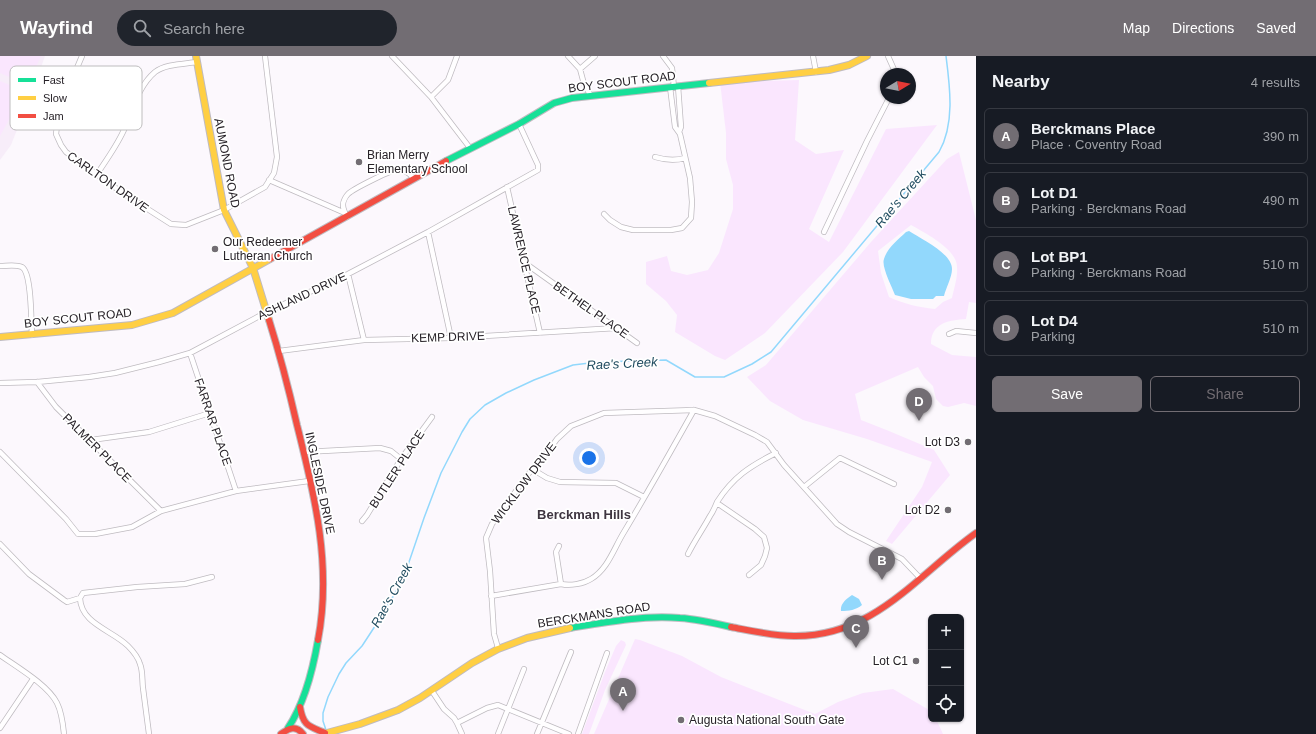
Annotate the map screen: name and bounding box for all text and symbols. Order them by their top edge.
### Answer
search box [117,10,397,46]
text: Wayfind [20,17,93,38]
icon: search [131,17,153,39]
text: Search here [163,20,245,37]
text: Map [1123,20,1150,36]
text: Directions [1172,20,1234,36]
text: Saved [1256,20,1296,36]
legend [10,66,142,130]
street label: BOY SCOUT ROAD [567,68,677,96]
north arrow [880,68,916,104]
text: Nearby [992,72,1050,91]
text: Fast [43,74,64,86]
text: 4 results [1251,75,1300,90]
text: Slow [43,92,67,104]
text: Jam [43,110,64,122]
street label: AUMOND ROAD [211,117,243,209]
text: Berckmans Place [1031,120,1155,137]
text: A [1001,129,1011,144]
text: 390 m [1263,129,1299,144]
text: Place · Coventry Road [1031,137,1162,152]
place label: Brian Merry Elementary School [367,148,468,176]
street label: CARLTON DRIVE [65,149,151,215]
marker: Brian Merry Elementary School [354,157,364,167]
water label: Rae's Creek [872,165,930,230]
text: Lot D1 [1031,184,1078,201]
text: B [1001,193,1011,208]
text: 490 m [1263,193,1299,208]
text: Parking · Berckmans Road [1031,201,1186,216]
street label: LAWRENCE PLACE [505,205,543,315]
place label: Our Redeemer Lutheran Church [223,235,312,263]
marker: Our Redeemer Lutheran Church [210,244,220,254]
text: Lot BP1 [1031,248,1088,265]
text: C [1001,257,1011,272]
text: 510 m [1263,257,1299,272]
text: Parking · Berckmans Road [1031,265,1186,280]
street label: ASHLAND DRIVE [255,269,349,323]
street label: BETHEL PLACE [551,279,631,341]
street label: BOY SCOUT ROAD [23,305,133,331]
text: Lot D4 [1031,312,1078,329]
text: D [1001,321,1011,336]
text: 510 m [1263,321,1299,336]
street label: KEMP DRIVE [411,329,485,345]
text: Parking [1031,329,1075,344]
water label: Rae's Creek [586,354,659,373]
button: Save [992,376,1142,412]
button: Share [1150,376,1300,412]
street label: FARRAR PLACE [192,377,234,467]
pin: D [906,388,932,421]
street label: PALMER PLACE [60,411,134,485]
street label: BUTLER PLACE [367,427,427,511]
street label: INGLESIDE DRIVE [302,431,338,535]
place label: Lot D3 [925,435,960,449]
marker: Lot D3 [963,437,973,447]
street label: WICKLOW DRIVE [489,439,559,527]
your location [579,448,599,468]
place label: Lot D2 [905,503,940,517]
marker: Lot D2 [943,505,953,515]
district label: Berckman Hills [537,507,631,522]
pin: B [869,547,895,580]
water label: Rae's Creek [368,559,416,630]
street label: BERCKMANS ROAD [537,599,652,631]
map controls [928,614,964,722]
button: + [928,614,964,650]
pin: C [843,615,869,648]
button: − [928,650,964,686]
place label: Lot C1 [873,654,908,668]
marker: Lot C1 [911,656,921,666]
pin: A [610,678,636,711]
button: locate [928,686,964,722]
place label: Augusta National South Gate [689,713,845,727]
marker: Augusta National South Gate [676,715,686,725]

